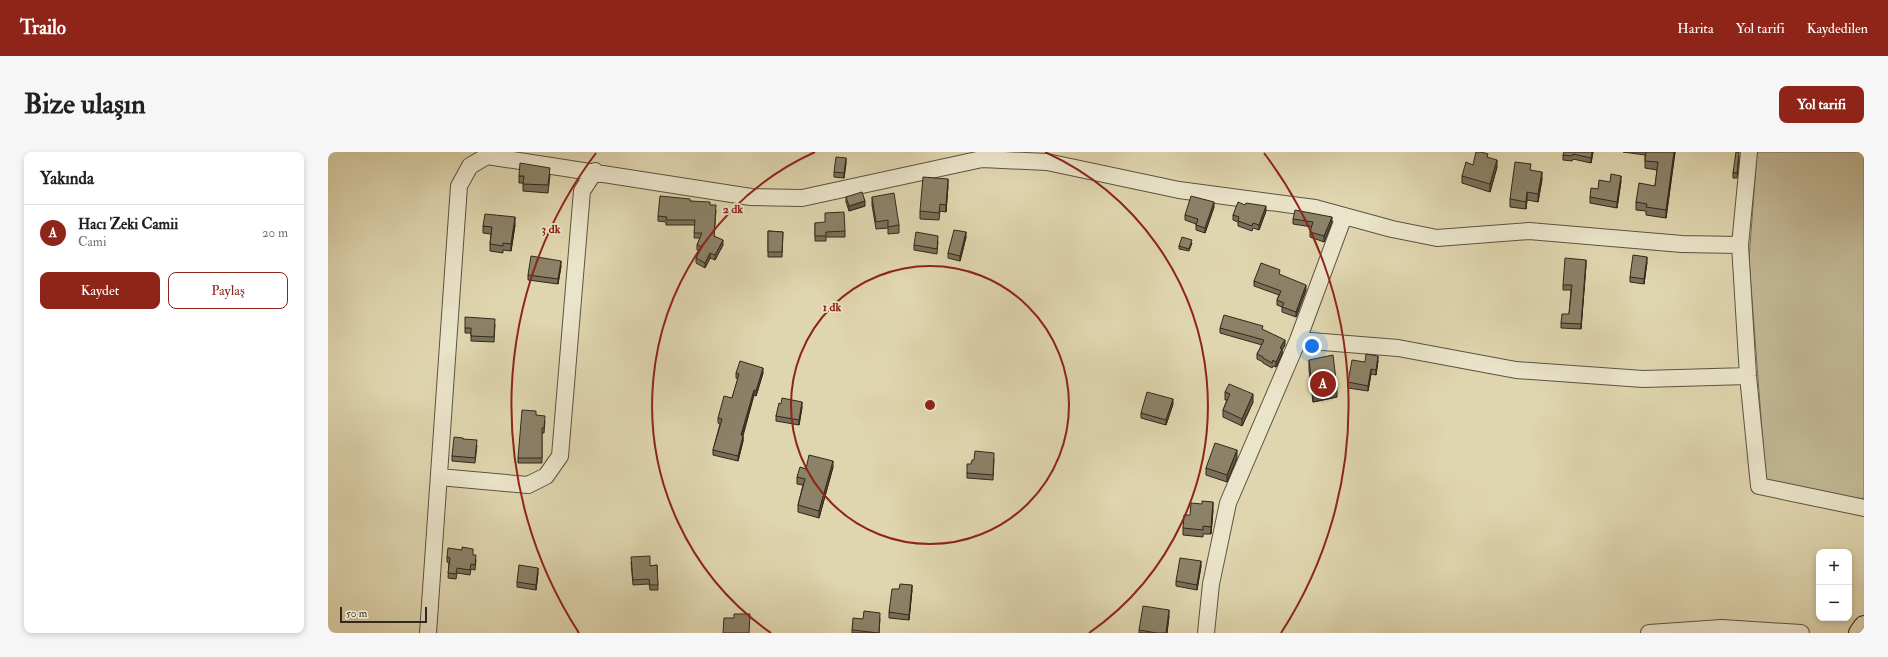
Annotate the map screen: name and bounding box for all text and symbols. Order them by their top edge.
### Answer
text: Trailo [20,16,66,40]
text: Harita [1677,20,1714,37]
text: Yol tarifi [1736,20,1785,37]
text: Kaydedilen [1807,20,1868,37]
button: Yol tarifi [1779,86,1864,123]
text: Bize ulaşın [24,87,146,122]
text: Yakında [40,168,94,189]
text: 2 dk [723,202,743,217]
text: Hacı Zeki Camii [78,215,178,234]
text: 3 dk [542,222,561,237]
text: A [49,225,57,241]
text: 20 m [262,225,288,241]
text: Cami [78,234,106,250]
button: Kaydet [40,272,160,309]
button: Paylaş [168,272,288,309]
text: 1 dk [823,300,841,315]
your location [1302,336,1322,356]
pin: A [1310,369,1336,399]
centre of rings [923,398,937,412]
map controls [1816,549,1852,621]
button: + [1816,549,1852,585]
button: − [1816,585,1852,621]
scale bar [340,605,427,624]
text: 50 m [346,607,367,620]

